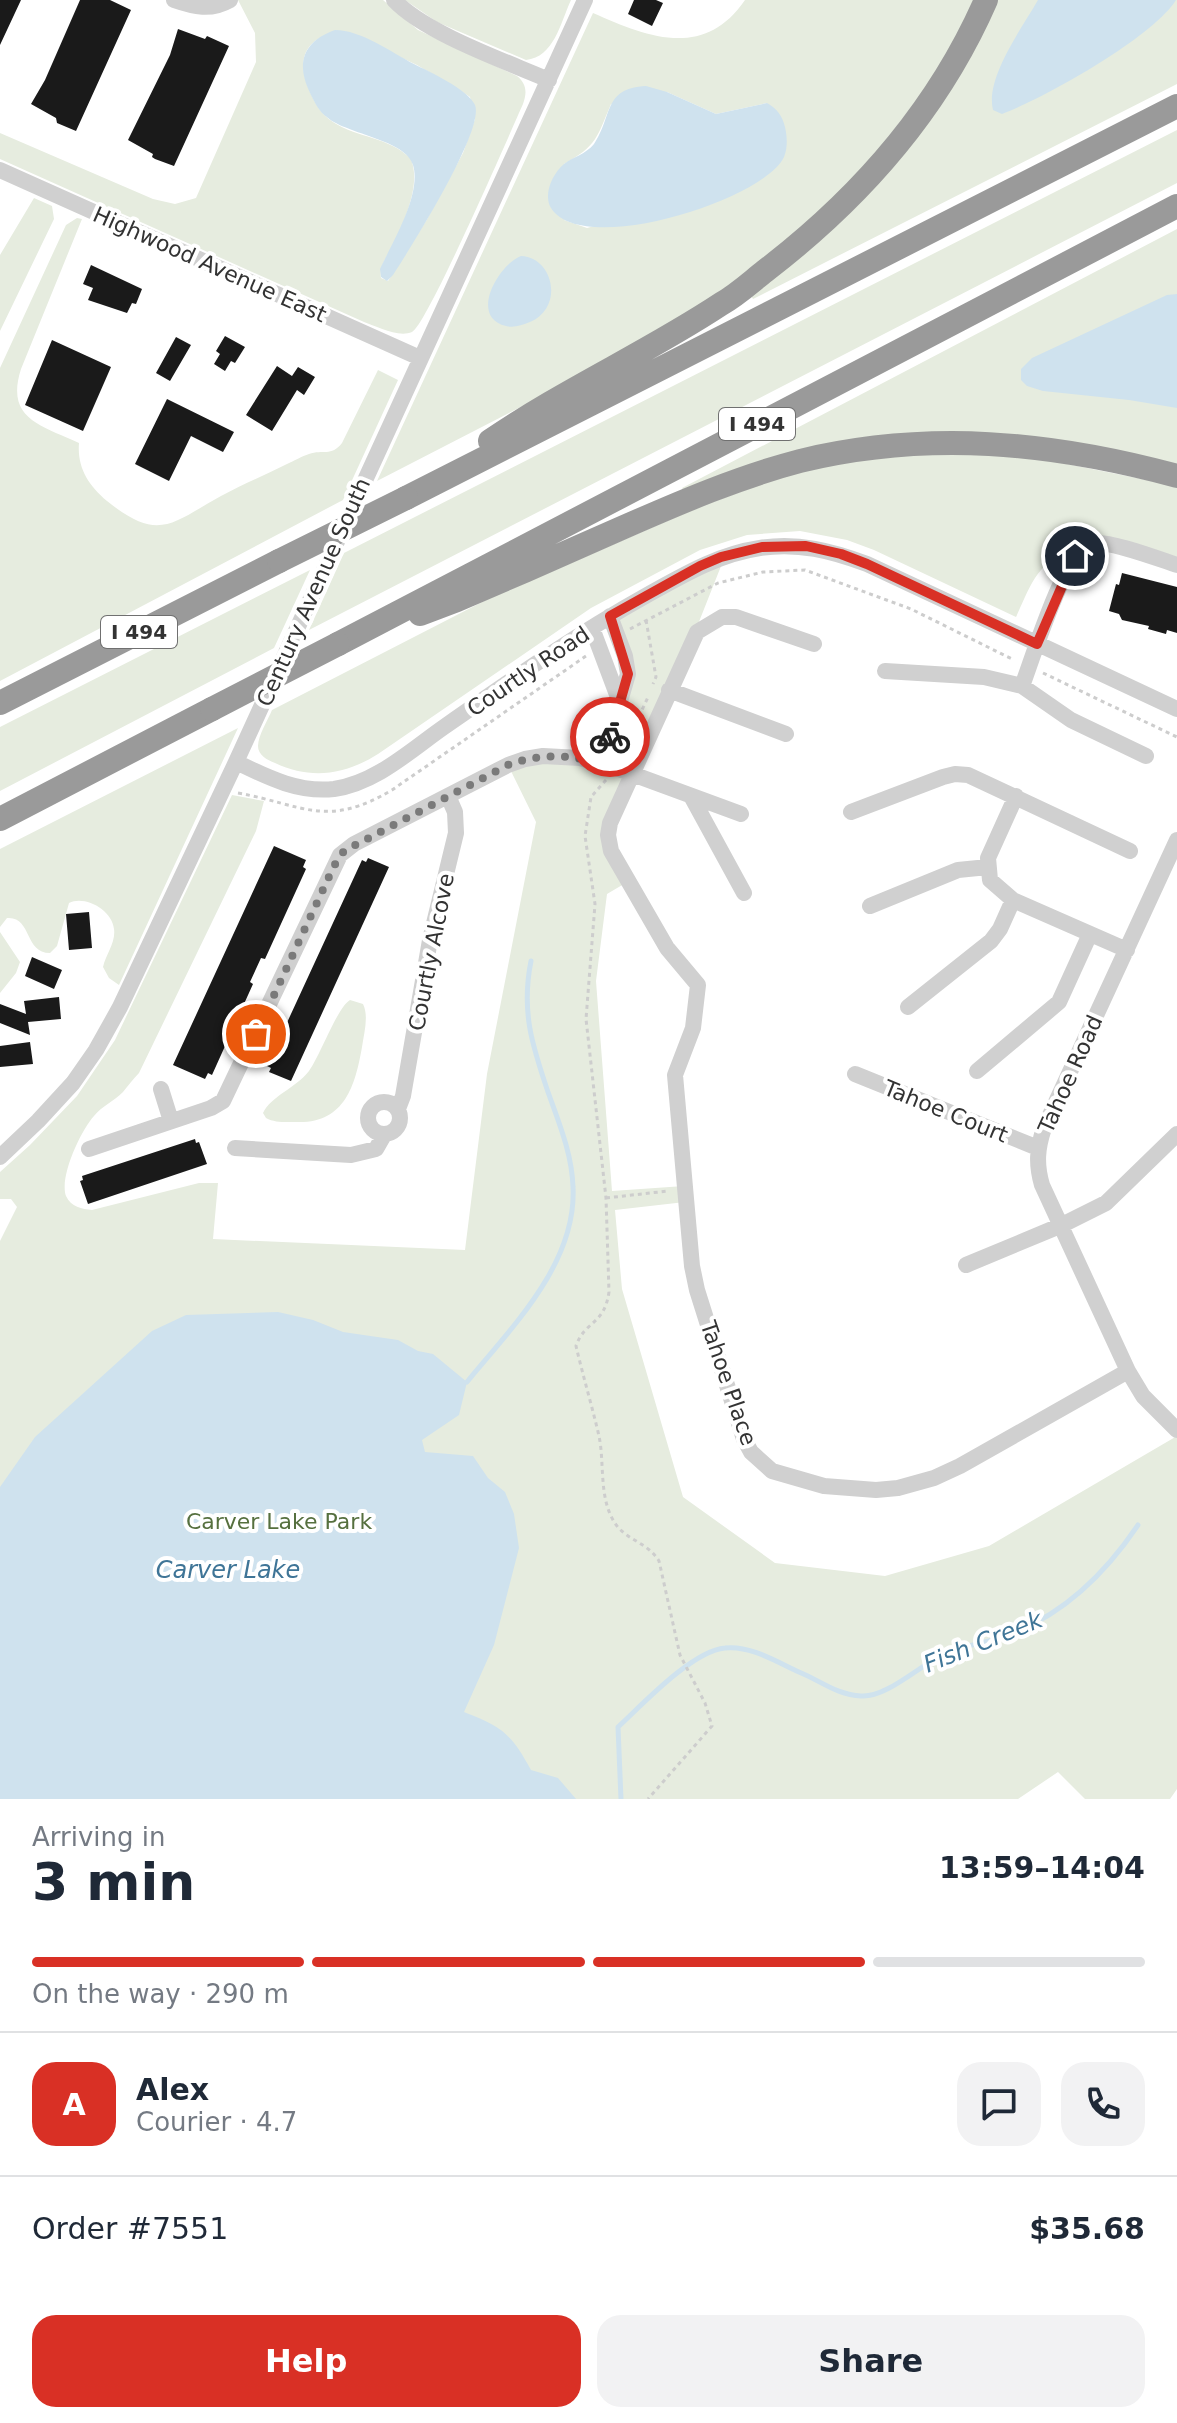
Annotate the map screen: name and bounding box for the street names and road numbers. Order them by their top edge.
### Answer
street label: Highwood Avenue East [89,202,331,327]
road number: I 494 [719,408,795,440]
street label: Century Avenue South [252,474,375,710]
road number: I 494 [101,616,177,648]
street label: Courtly Road [463,621,594,721]
street label: Courtly Alcove [404,871,459,1033]
street label: Tahoe Road [1033,1011,1108,1138]
street label: Tahoe Court [879,1075,1012,1148]
street label: Tahoe Place [695,1317,761,1449]

